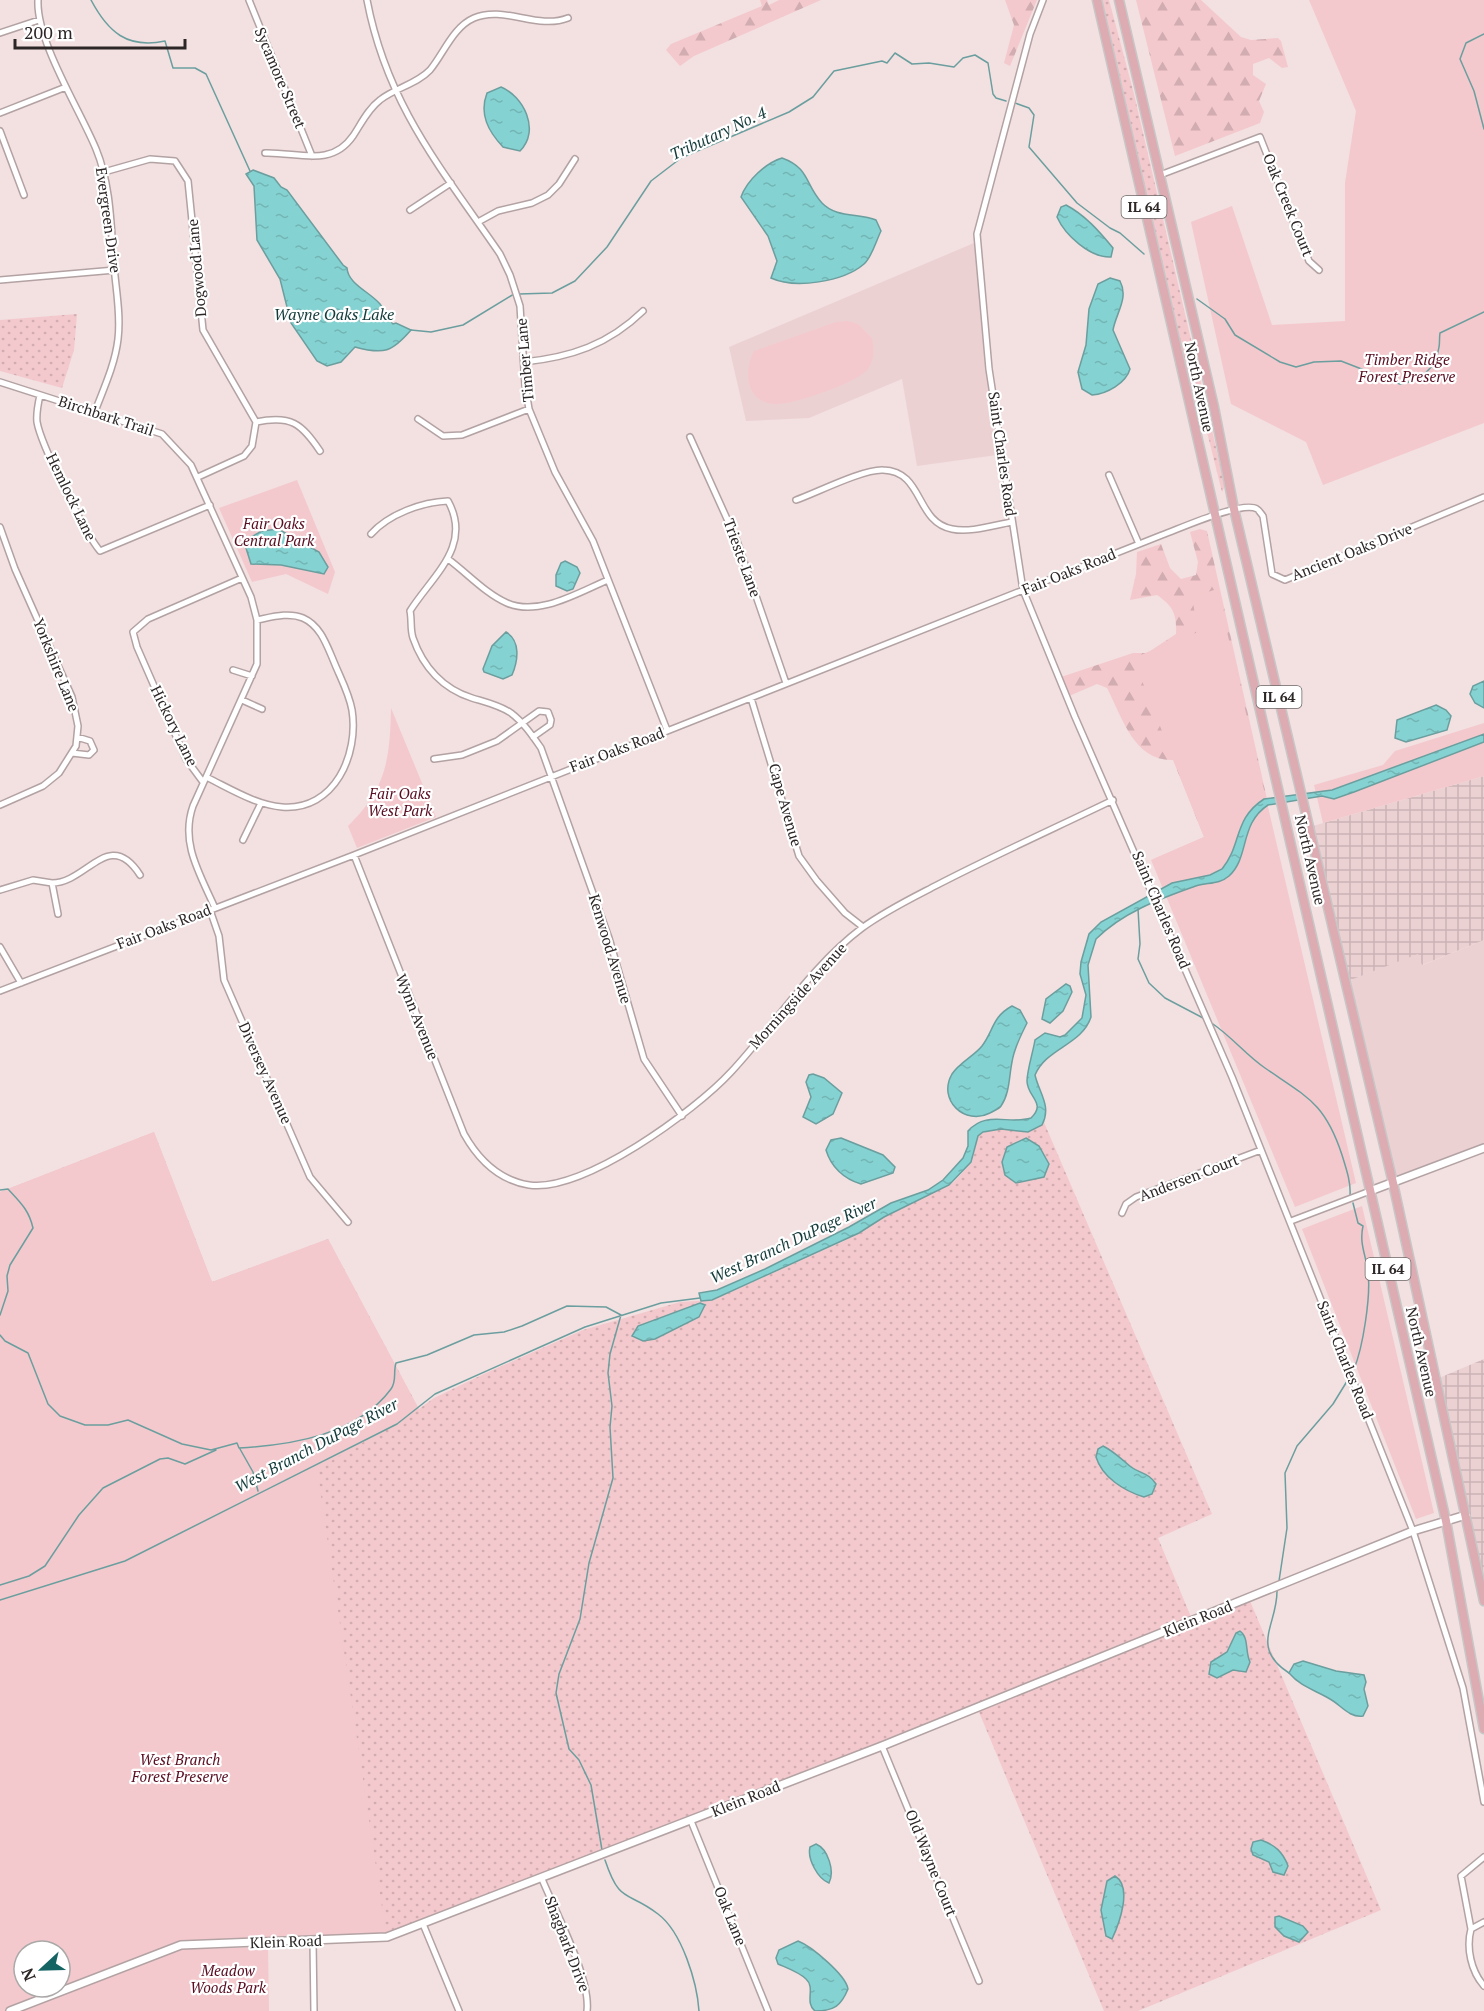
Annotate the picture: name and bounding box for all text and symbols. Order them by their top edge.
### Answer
scale bar [15,12,184,50]
text: 200 m [24,20,73,44]
street label: Sycamore Street [251,24,311,132]
water label: Tributary No. 4 [666,101,770,165]
street label: Oak Creek Court [1259,150,1319,260]
street label: Evergreen Drive [92,166,126,274]
road number: IL 64 [1122,196,1166,218]
street label: Dogwood Lane [182,218,210,318]
water label: Wayne Oaks Lake [274,303,394,325]
street label: Timber Lane [510,317,538,403]
street label: North Avenue [1181,340,1219,434]
park label: Timber Ridge Forest Preserve [1358,349,1456,386]
street label: Birchbark Trail [56,390,157,440]
street label: Saint Charles Road [984,390,1022,518]
street label: Hemlock Lane [42,450,102,544]
park label: Fair Oaks Central Park [234,513,315,550]
street label: Trieste Lane [719,516,766,600]
street label: Ancient Oaks Drive [1288,518,1415,584]
street label: Fair Oaks Road [1019,543,1119,599]
street label: Yorkshire Lane [29,615,85,714]
street label: Hickory Lane [147,682,203,769]
road number: IL 64 [1256,686,1302,708]
street label: Fair Oaks Road [567,722,667,776]
street label: Cape Avenue [765,761,807,849]
park label: Fair Oaks West Park [368,783,433,820]
street label: North Avenue [1291,813,1331,907]
street label: Saint Charles Road [1128,848,1196,971]
street label: Kenwood Avenue [585,891,637,1006]
street label: Fair Oaks Road [114,899,214,953]
street label: Morningside Avenue [744,938,850,1053]
street label: Wynn Avenue [392,971,444,1063]
street label: Diversey Avenue [234,1018,297,1127]
street label: Andersen Court [1136,1149,1242,1205]
water label: West Branch DuPage River [706,1191,881,1288]
road number: IL 64 [1366,1258,1410,1280]
street label: Saint Charles Road [1313,1298,1379,1422]
street label: North Avenue [1402,1305,1442,1399]
water label: West Branch DuPage River [231,1392,402,1497]
street label: Klein Road [1160,1595,1235,1641]
park label: West Branch Forest Preserve [131,1749,229,1786]
street label: Klein Road [708,1775,783,1821]
street label: Old Wayne Court [901,1806,963,1919]
street label: Oak Lane [710,1883,752,1948]
street label: Shagbark Drive [541,1893,595,1994]
street label: Klein Road [249,1930,322,1952]
north arrow [12,1939,72,1999]
park label: Meadow Woods Park [190,1960,267,1997]
text: N [16,1965,41,1984]

